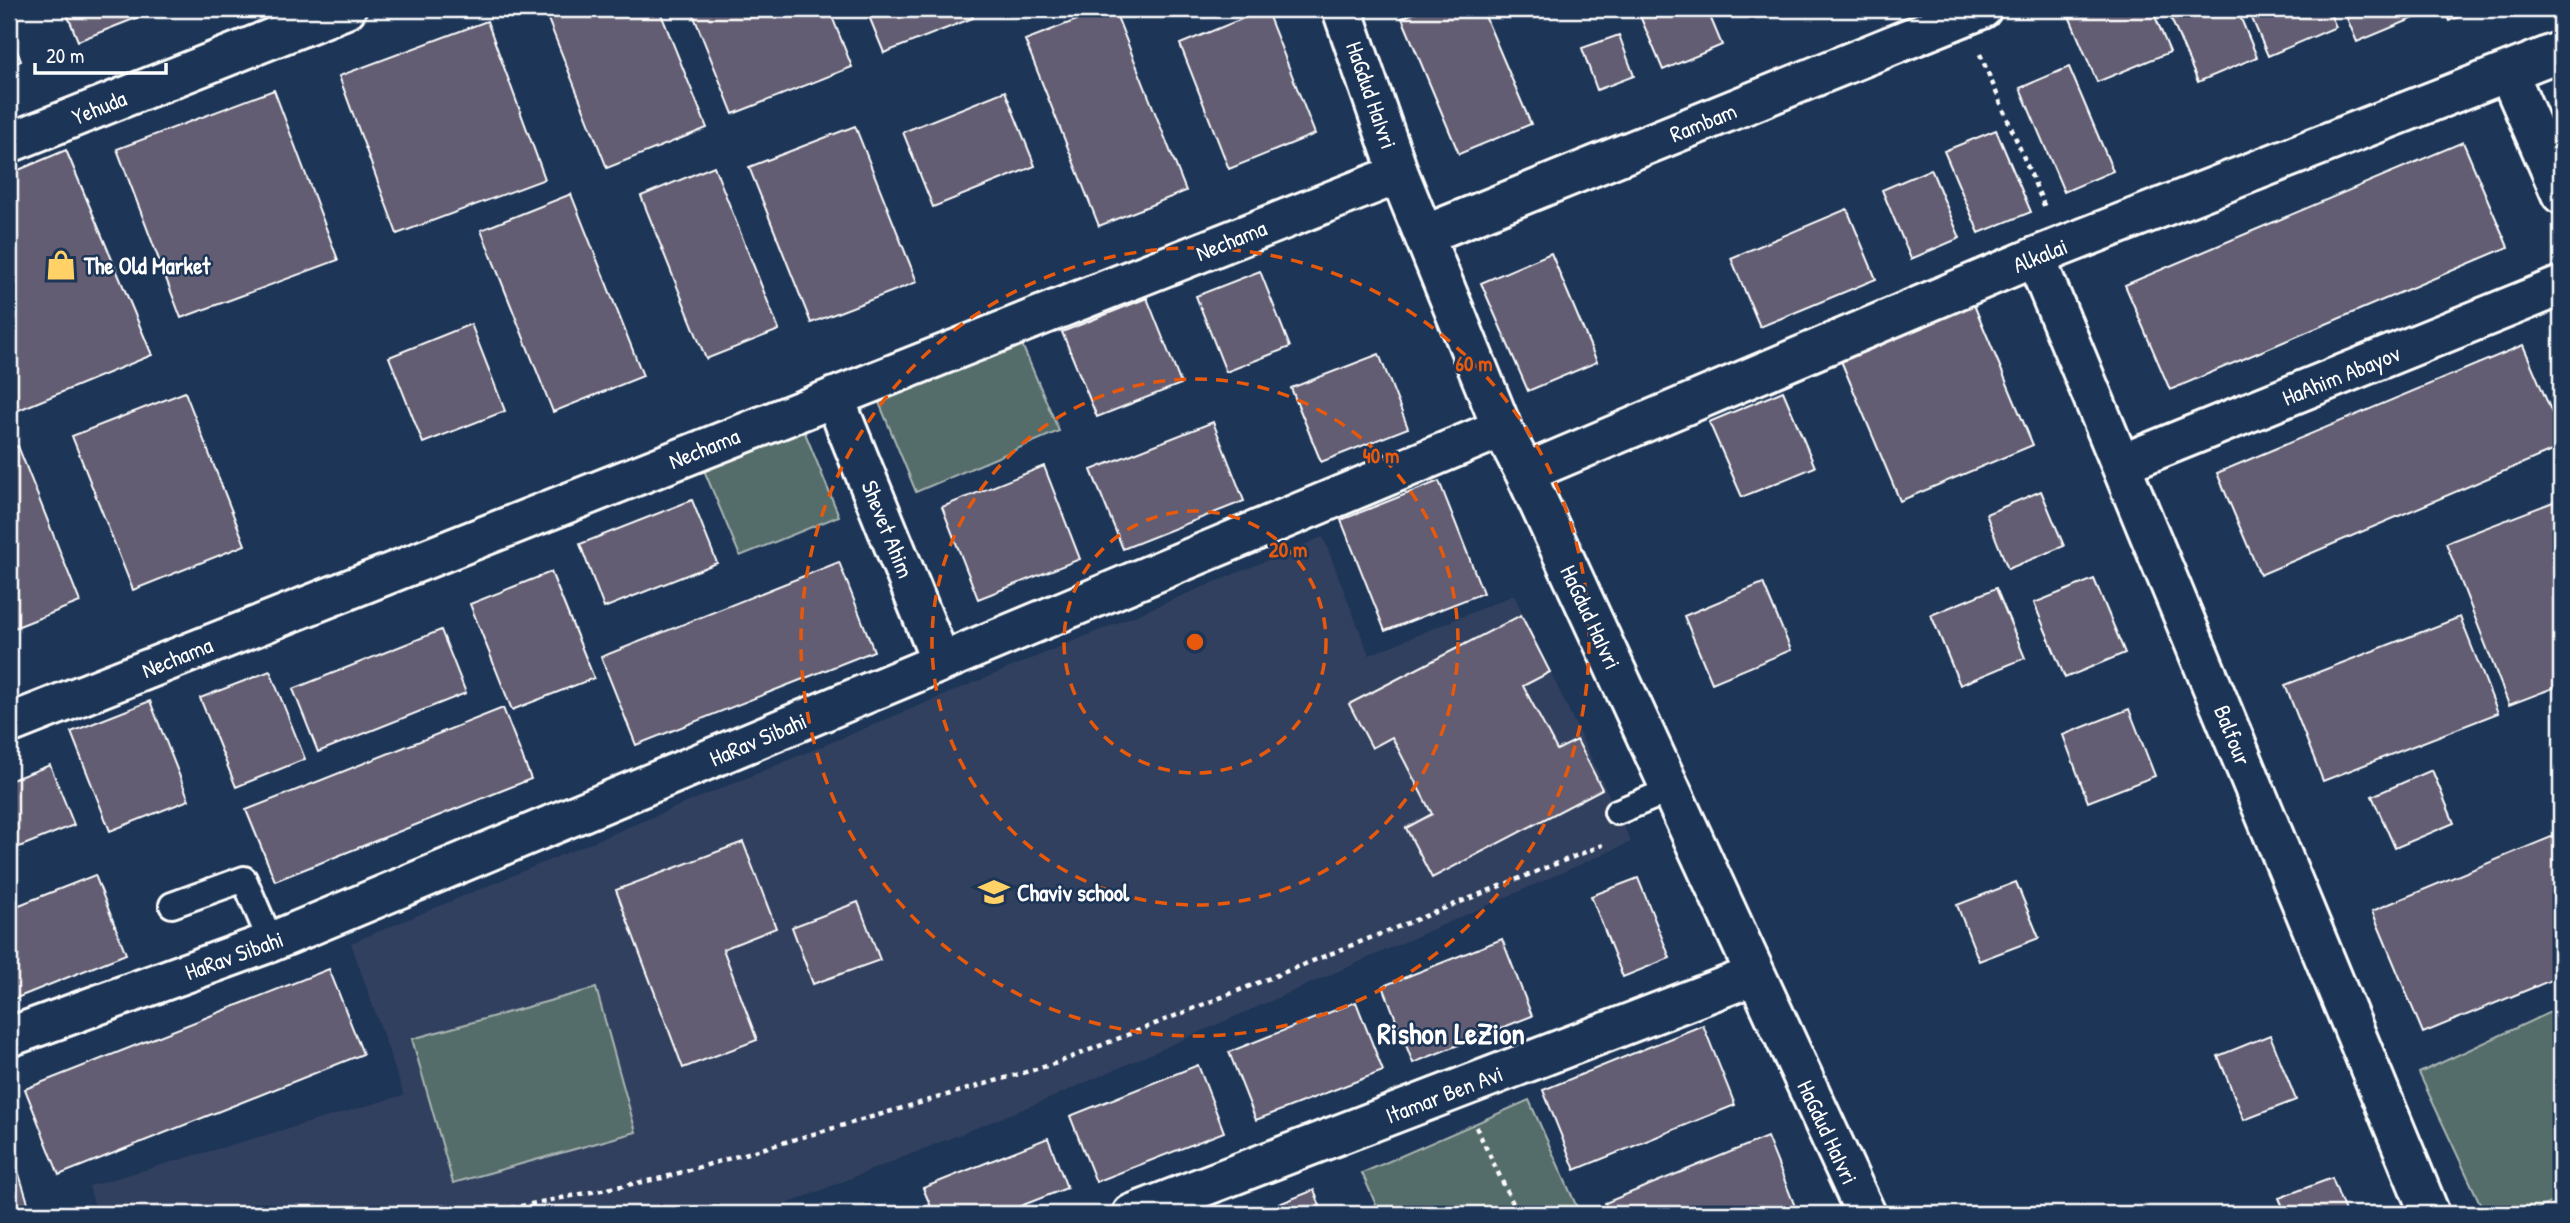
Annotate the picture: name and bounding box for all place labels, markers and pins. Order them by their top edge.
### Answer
shop icon: The Old Market [44,248,78,282]
place label: The Old Market [83,250,211,281]
centre of rings [1183,630,1207,654]
school or university icon: Chaviv school [977,875,1011,909]
place label: Chaviv school [1017,877,1130,908]

